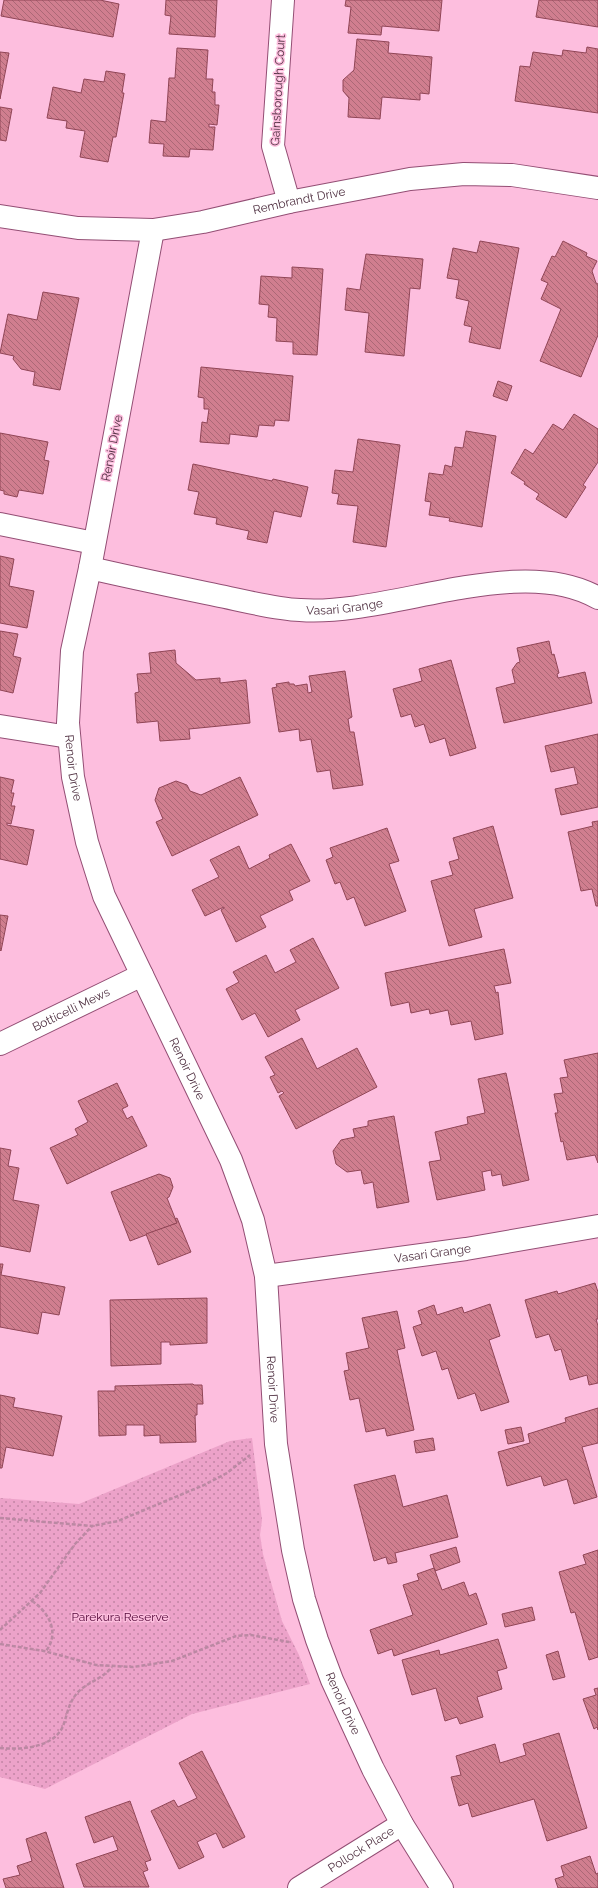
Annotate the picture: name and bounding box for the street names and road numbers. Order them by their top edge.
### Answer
street label: Gainsborough Court [268,34,288,146]
street label: Rembrandt Drive [251,184,346,217]
street label: Renoir Drive [99,414,125,482]
street label: Vasari Grange [306,596,384,618]
street label: Renoir Drive [62,734,85,802]
street label: Botticelli Mews [30,985,112,1034]
street label: Renoir Drive [166,1036,208,1102]
street label: Vasari Grange [393,1241,472,1266]
street label: Renoir Drive [264,1355,282,1423]
street label: Renoir Drive [323,1670,363,1737]
street label: Pollock Place [325,1824,397,1875]

